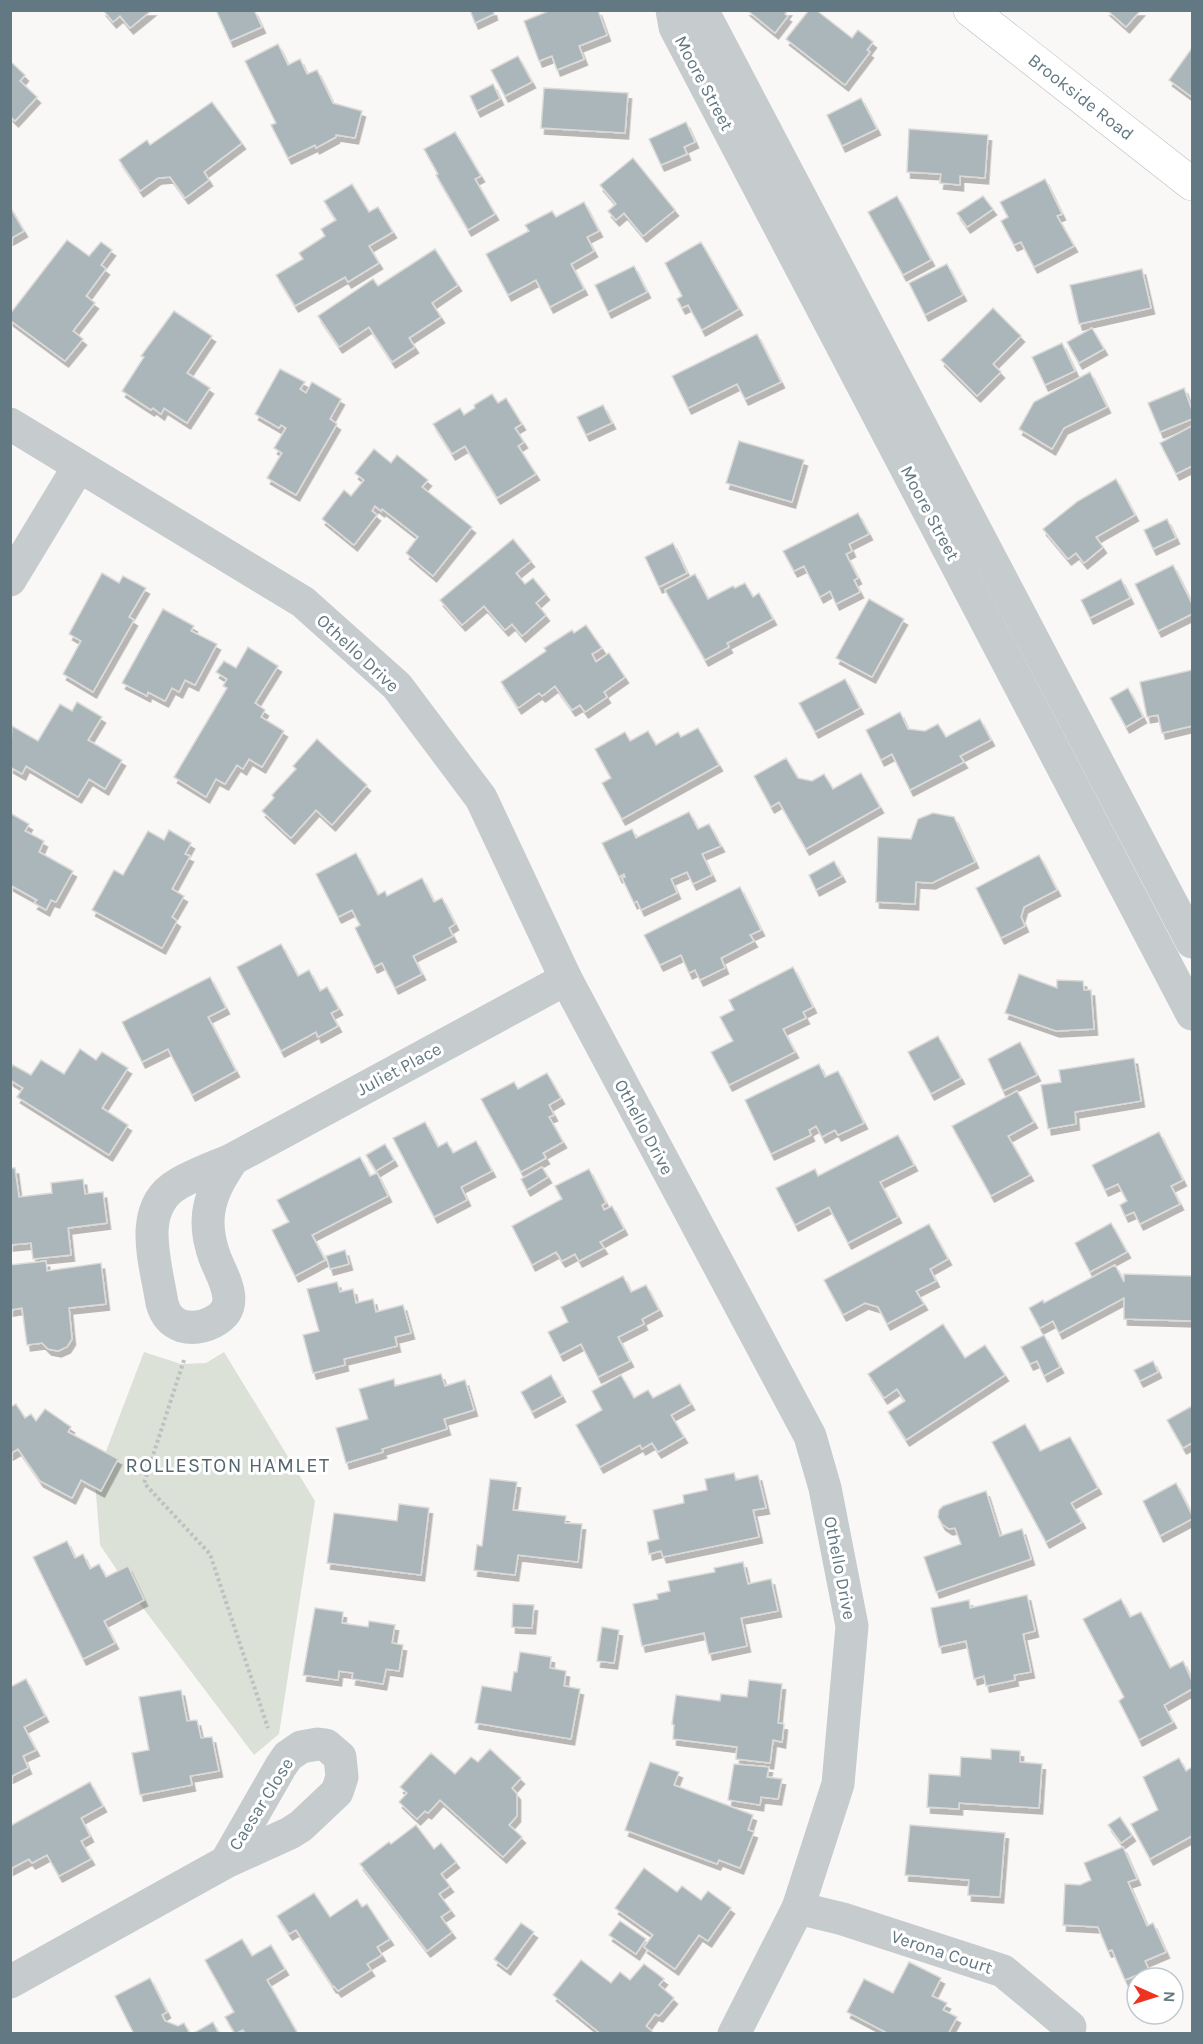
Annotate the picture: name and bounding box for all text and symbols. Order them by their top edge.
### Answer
street label: Moore Street [670,32,738,134]
street label: Brookside Road [1024,49,1138,145]
street label: Moore Street [896,462,964,564]
street label: Othello Drive [312,609,404,697]
street label: Juliet Place [353,1038,445,1100]
street label: Othello Drive [610,1076,678,1178]
district label: ROLLESTON HAMLET [126,1454,330,1477]
street label: Othello Drive [819,1514,861,1622]
street label: Caesar Close [224,1754,298,1854]
street label: Verona Court [889,1925,996,1979]
north arrow [1125,1966,1185,2026]
text: N [1160,1991,1179,2003]

